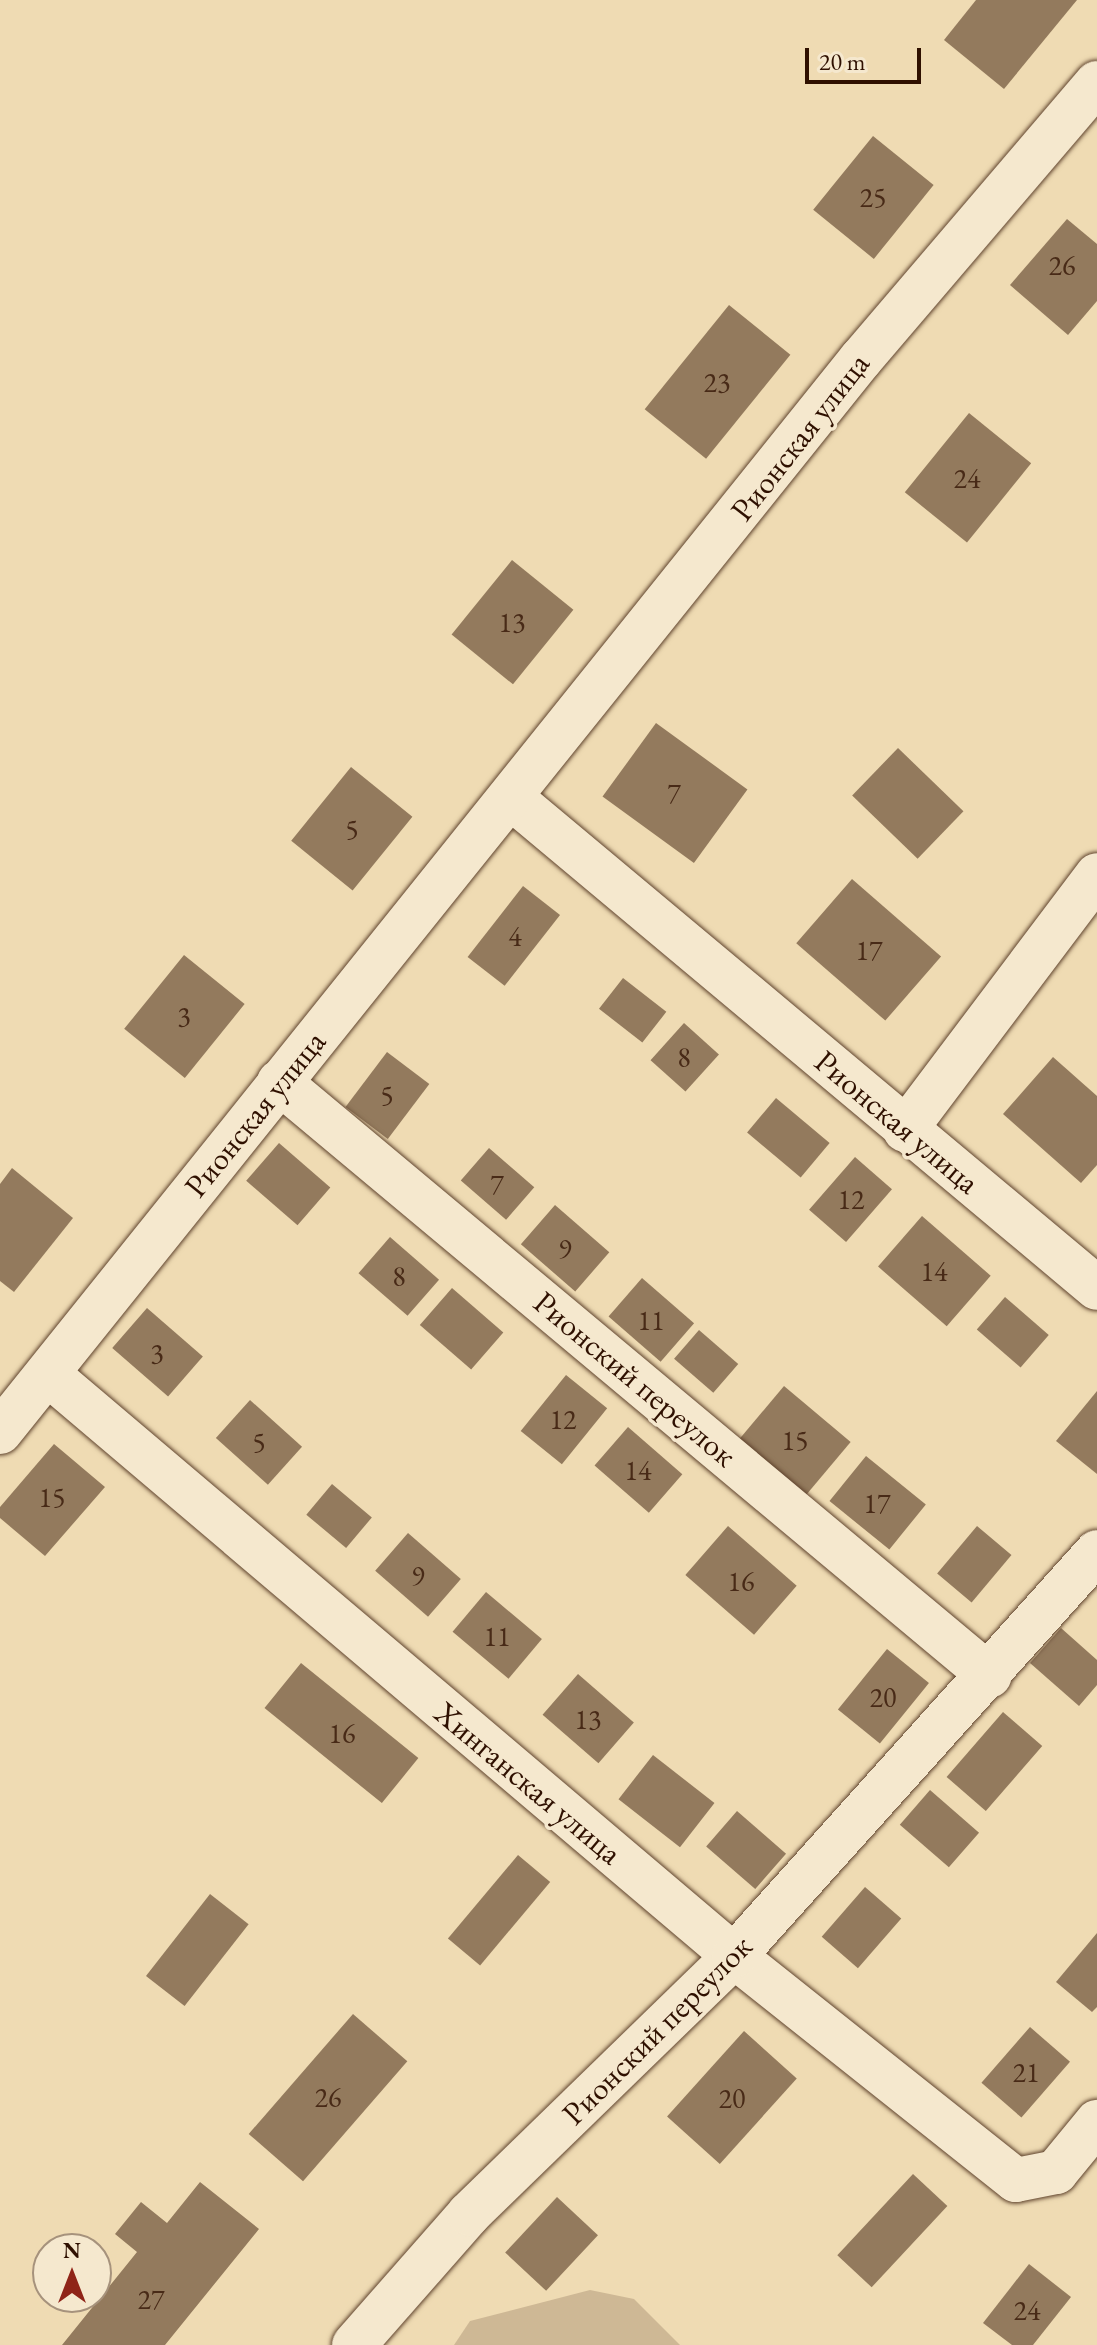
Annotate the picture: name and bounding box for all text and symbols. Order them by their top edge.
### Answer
scale bar [809,32,925,82]
text: 20 m [819,46,866,77]
house number: 25 [860,180,886,214]
house number: 26 [1049,248,1075,282]
street label: Рионская улица [722,345,878,529]
house number: 23 [704,365,730,399]
house number: 24 [954,461,980,495]
house number: 13 [499,605,525,639]
house number: 7 [667,776,681,810]
house number: 5 [345,812,359,846]
house number: 4 [508,919,522,953]
house number: 17 [856,933,882,967]
house number: 3 [177,999,191,1033]
street label: Рионская улица [176,1023,334,1205]
house number: 8 [677,1040,691,1074]
street label: Рионская улица [807,1042,987,1202]
house number: 5 [380,1078,394,1112]
house number: 7 [490,1167,504,1201]
house number: 12 [838,1182,864,1216]
house number: 9 [558,1231,572,1265]
house number: 14 [921,1254,947,1288]
house number: 8 [392,1259,406,1293]
street label: Рионский переулок [526,1283,744,1475]
house number: 11 [638,1303,664,1337]
house number: 3 [150,1336,164,1370]
house number: 12 [550,1402,576,1436]
house number: 15 [782,1423,808,1457]
house number: 5 [252,1425,266,1459]
house number: 14 [625,1453,651,1487]
house number: 15 [39,1480,65,1514]
house number: 17 [864,1486,890,1520]
house number: 9 [411,1558,425,1592]
house number: 16 [728,1564,754,1598]
house number: 11 [484,1619,510,1653]
house number: 20 [870,1680,896,1714]
street label: Хинганская улица [427,1694,629,1872]
house number: 13 [575,1702,601,1736]
house number: 16 [329,1716,355,1750]
street label: Рионский переулок [554,1927,760,2133]
house number: 21 [1013,2055,1039,2089]
house number: 26 [315,2080,341,2114]
house number: 20 [719,2081,745,2115]
north arrow [32,2233,112,2313]
text: N [63,2236,81,2265]
house number: 27 [138,2282,164,2316]
house number: 24 [1014,2293,1040,2327]

